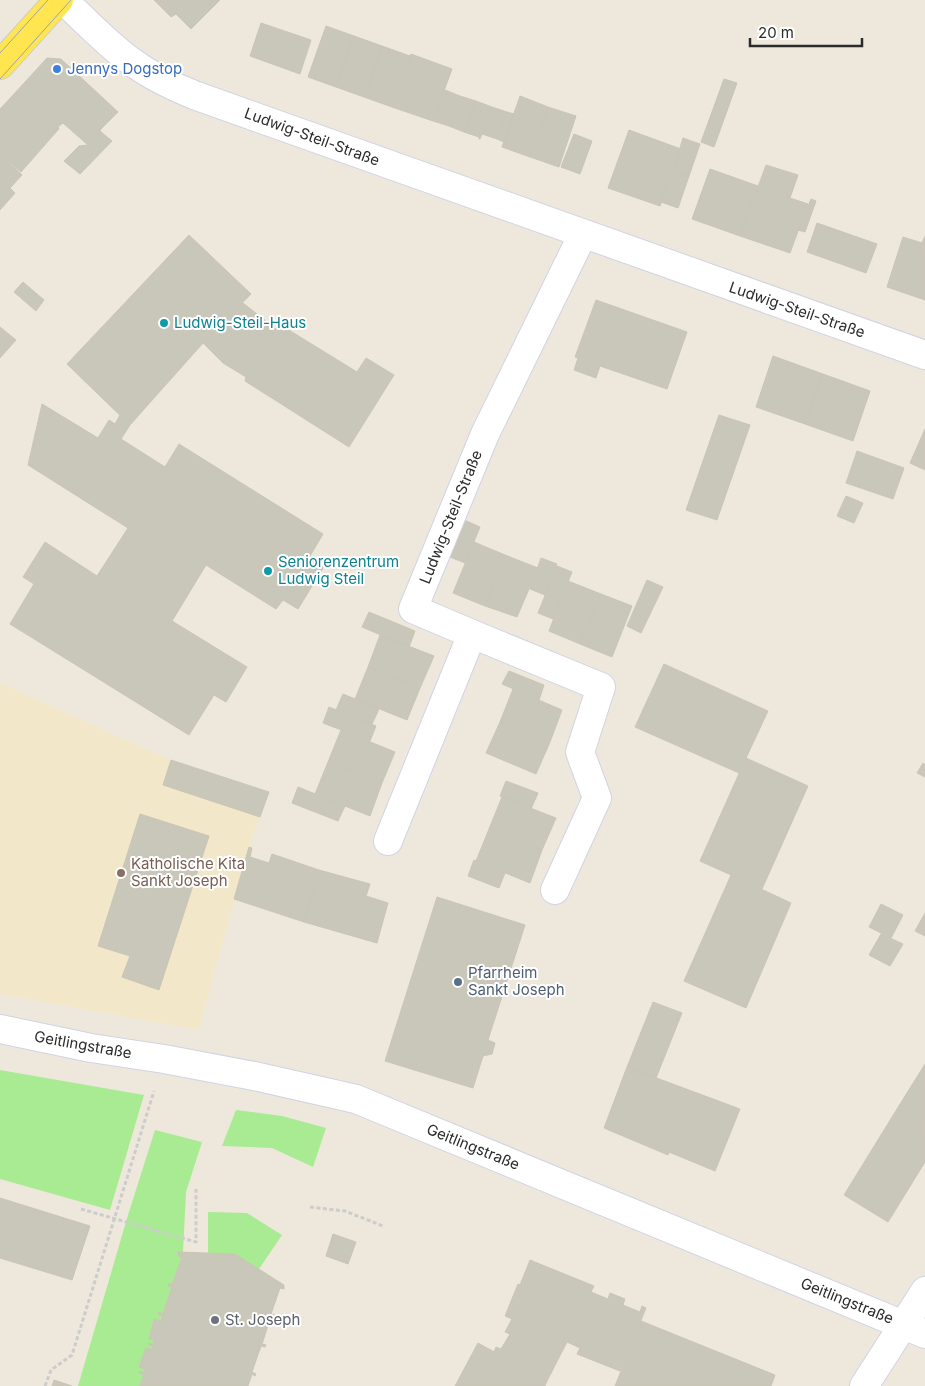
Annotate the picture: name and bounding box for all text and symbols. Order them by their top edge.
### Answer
scale bar [750,15,862,47]
text: 20 m [758,23,794,42]
place label: Jennys Dogstop [67,59,182,78]
marker: Jennys Dogstop [51,63,63,75]
street label: Ludwig-Steil-Straße [242,103,382,170]
street label: Ludwig-Steil-Straße [727,277,868,342]
place label: Ludwig-Steil-Haus [174,313,306,332]
marker: Ludwig-Steil-Haus [158,317,170,329]
street label: Ludwig-Steil-Straße [415,447,486,586]
place label: Seniorenzentrum Ludwig Steil [278,552,399,588]
marker: Seniorenzentrum Ludwig Steil [262,565,274,577]
place label: Katholische Kita Sankt Joseph [131,854,245,890]
marker: Katholische Kita Sankt Joseph [115,867,127,879]
place label: Pfarrheim Sankt Joseph [468,963,565,999]
marker: Pfarrheim Sankt Joseph [452,976,464,988]
street label: Geitlingstraße [33,1027,133,1062]
street label: Geitlingstraße [424,1119,522,1174]
street label: Geitlingstraße [798,1273,896,1328]
place label: St. Joseph [225,1310,300,1329]
marker: St. Joseph [209,1314,221,1326]

